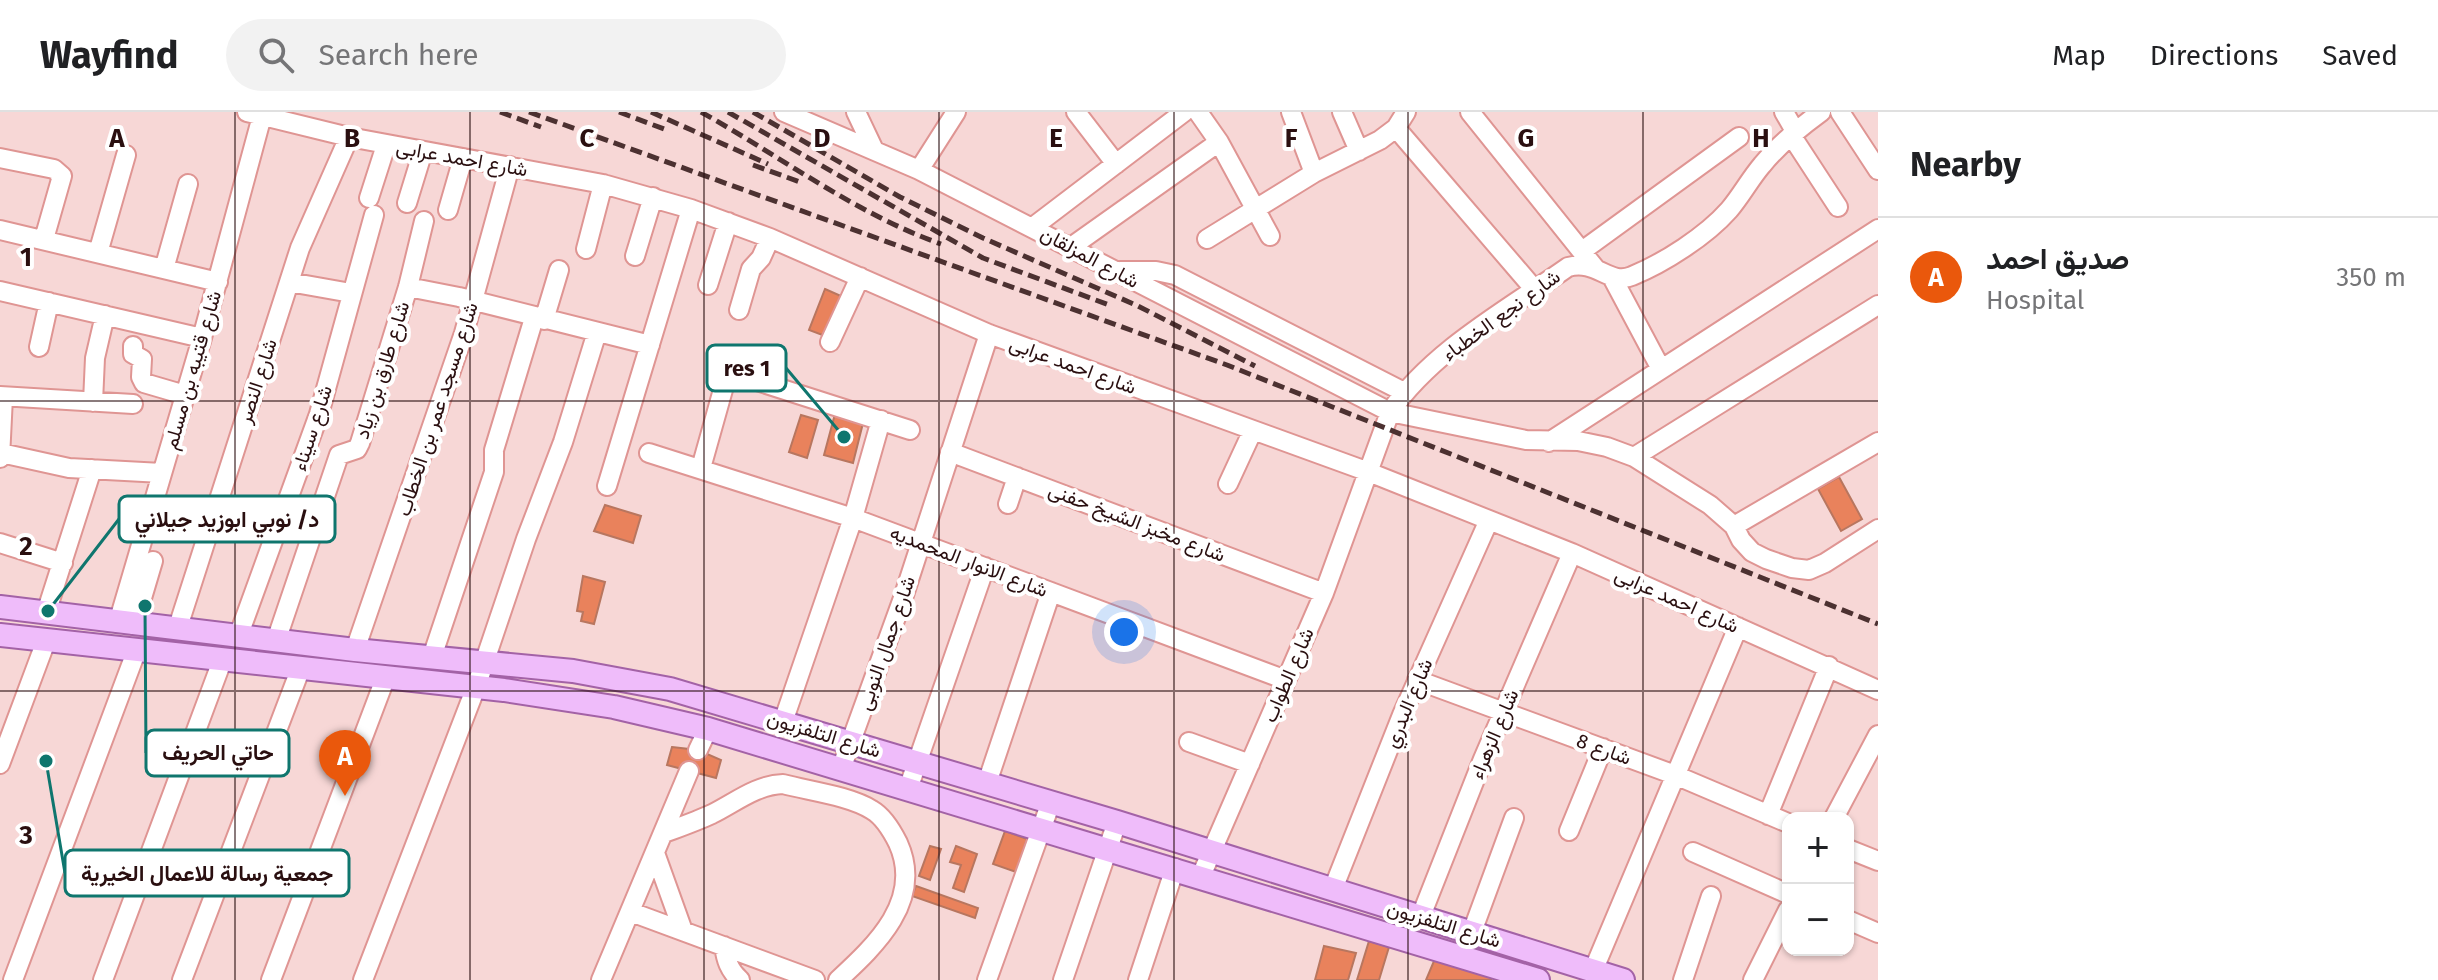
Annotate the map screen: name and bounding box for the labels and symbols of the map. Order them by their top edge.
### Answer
text: A [108,123,125,154]
text: B [344,123,360,154]
text: C [580,123,595,154]
text: D [814,123,831,154]
text: E [1049,123,1063,154]
text: F [1285,123,1298,154]
text: G [1518,123,1534,154]
text: H [1752,123,1770,154]
street label: شارع احمد عرابى [394,135,530,183]
street label: شارع المزلقان [1036,221,1143,295]
text: 1 [20,242,32,273]
street label: شارع نجع الخطباء [1437,264,1566,367]
street label: شارع قتيبه بن مسلم [158,288,228,453]
street label: شارع طارق بن زياد [350,298,416,442]
street label: شارع مسجد عمر بن الخطاب [391,299,485,520]
street label: شارع احمد عرابى [1006,331,1140,401]
street label: شارع النصر [232,336,284,428]
callout: res 1 [707,345,786,391]
text: res 1 [724,355,770,382]
street label: شارع سيناء [287,382,339,474]
street label: شارع مخبز الشيخ حفنى [1044,477,1229,569]
callout: د/ نوبي ابوزيد جيلاني [119,496,335,542]
text: د/ نوبي ابوزيد جيلاني [135,506,319,538]
street label: شارع الانوار المحمديه [886,520,1051,604]
text: 2 [19,531,33,562]
street label: شارع احمد عرابى [1610,562,1743,640]
street label: شارع جمال النوبى [852,573,922,714]
your location [1104,612,1144,652]
street label: شارع الطواب [1257,624,1321,727]
street label: شارع البدري [1379,655,1442,753]
street label: شارع الزهراء [1464,686,1525,783]
street label: شارع التلفزيون [764,705,884,765]
street label: شارع 8 [1573,728,1635,772]
callout: حاتي الحريف [146,730,289,776]
pin: A [319,730,371,796]
text: حاتي الحريف [162,739,274,771]
text: 3 [18,820,33,851]
callout: جمعية رسالة للاعمال الخيرية [65,850,349,896]
text: جمعية رسالة للاعمال الخيرية [81,860,333,887]
street label: شارع التلفزيون [1384,895,1504,955]

